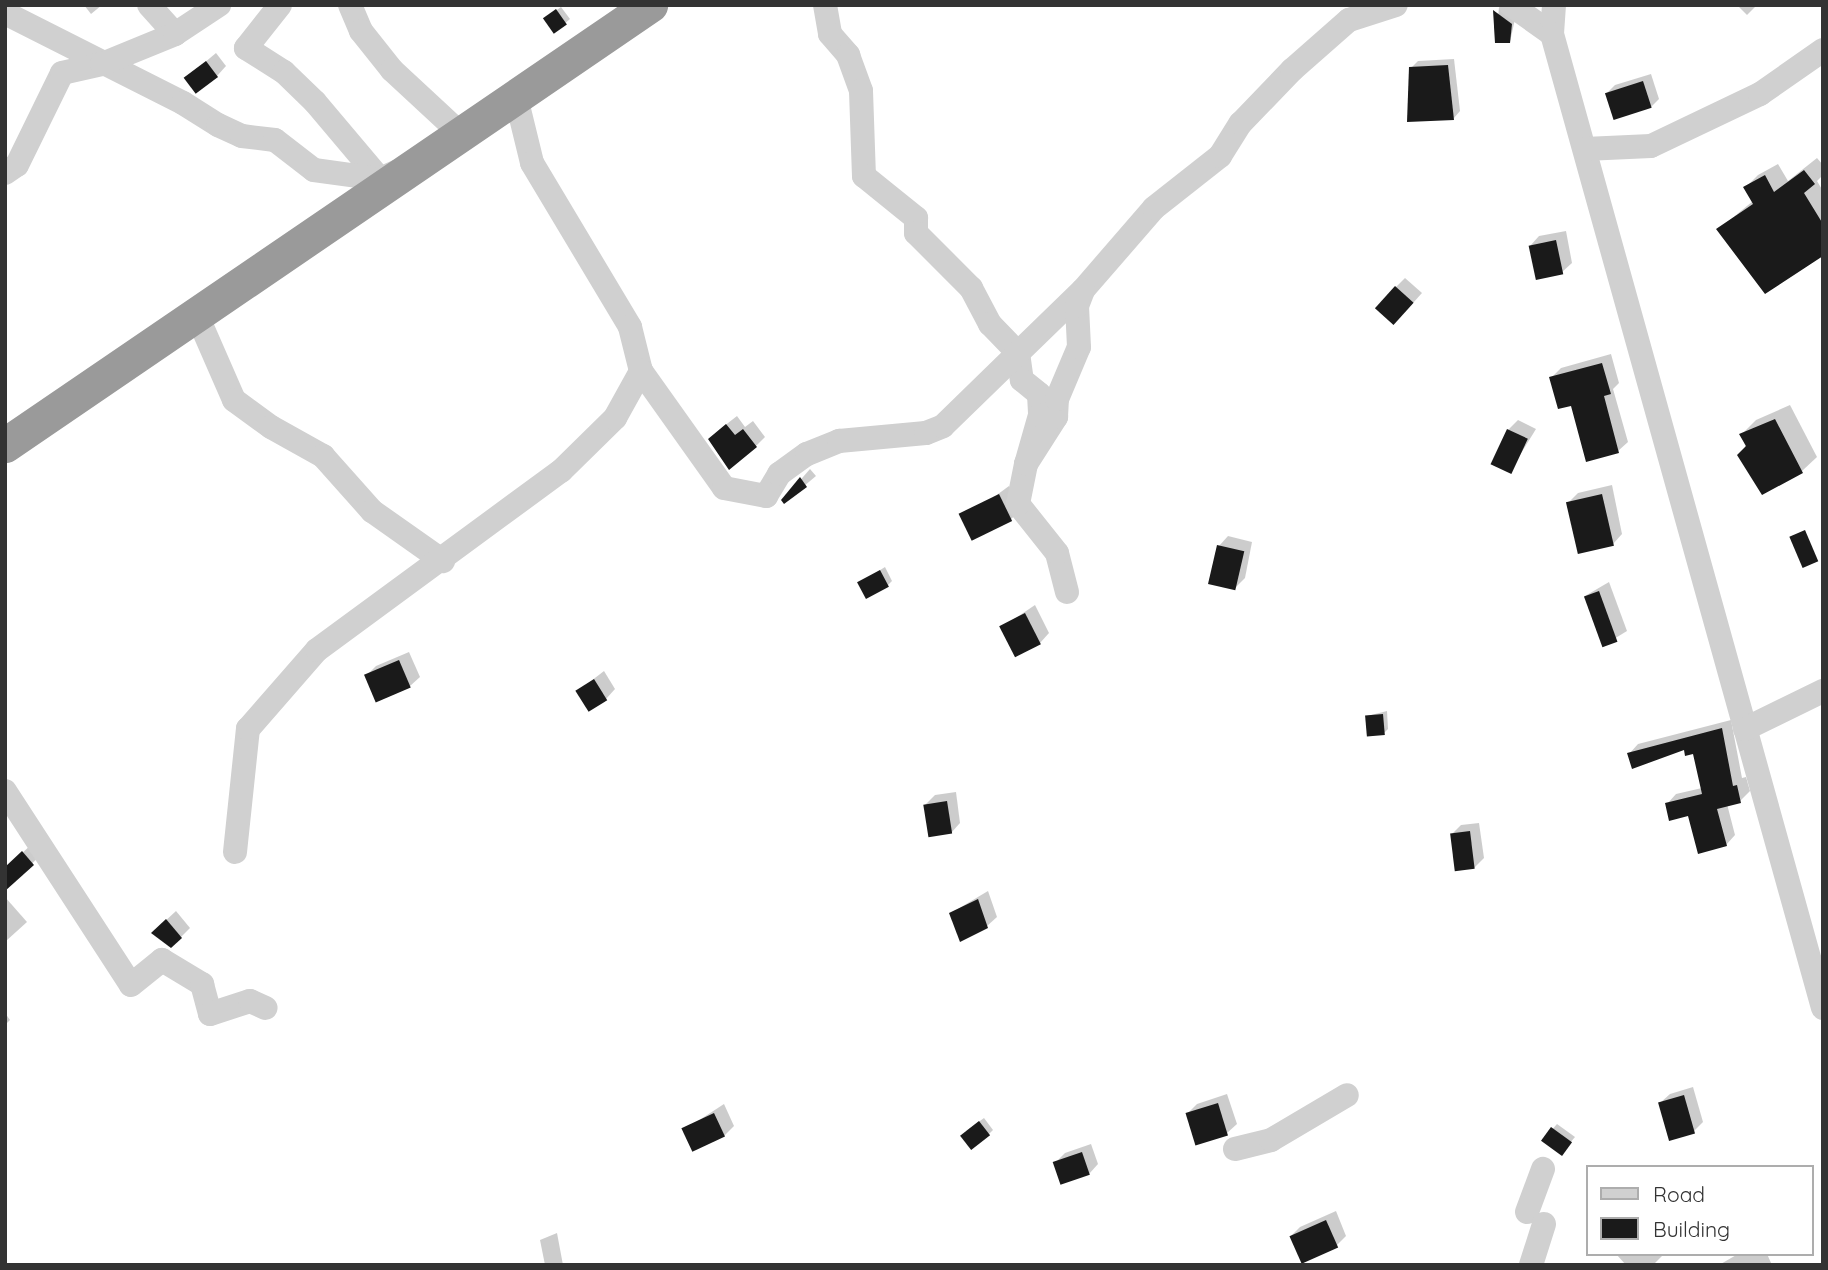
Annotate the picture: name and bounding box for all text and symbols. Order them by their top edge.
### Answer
legend [1587,1165,1814,1256]
text: Road [1653,1181,1705,1207]
text: Building [1653,1216,1730,1242]

